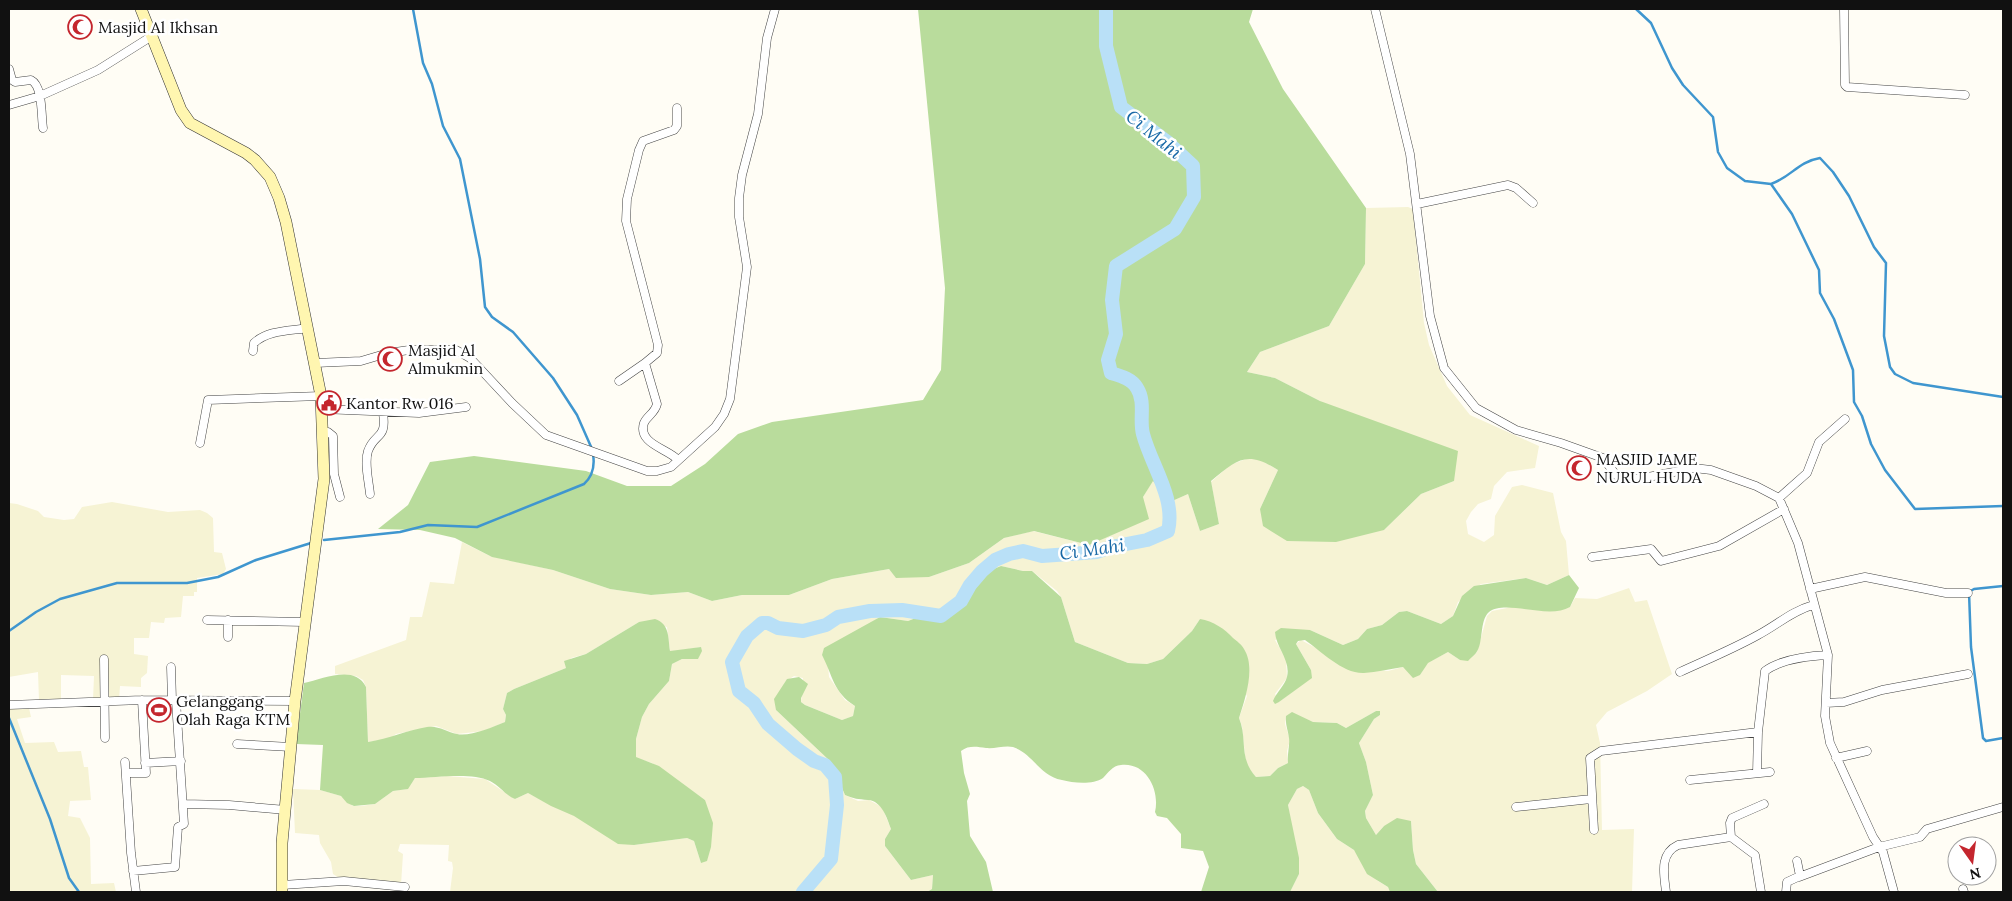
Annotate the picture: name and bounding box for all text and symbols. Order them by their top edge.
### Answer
mosque icon: Masjid Al Ikhsan [67,14,93,40]
place label: Masjid Al Ikhsan [98,17,219,37]
water label: Ci Mahi [1121,105,1187,164]
place label: Masjid Al Almukmin [407,340,484,378]
mosque icon: Masjid Al Almukmin [377,346,403,372]
public building icon: Kantor Rw 016 [316,390,342,416]
place label: Kantor Rw 016 [346,393,454,413]
place label: MASJID JAME NURUL HUDA [1596,449,1703,487]
mosque icon: MASJID JAME NURUL HUDA [1566,455,1592,481]
water label: Ci Mahi [1058,533,1126,565]
place label: Gelanggang Olah Raga KTM [176,691,291,729]
sports icon: Gelanggang Olah Raga KTM [146,697,172,723]
north arrow [1947,836,1997,886]
text: N [1968,864,1983,884]

